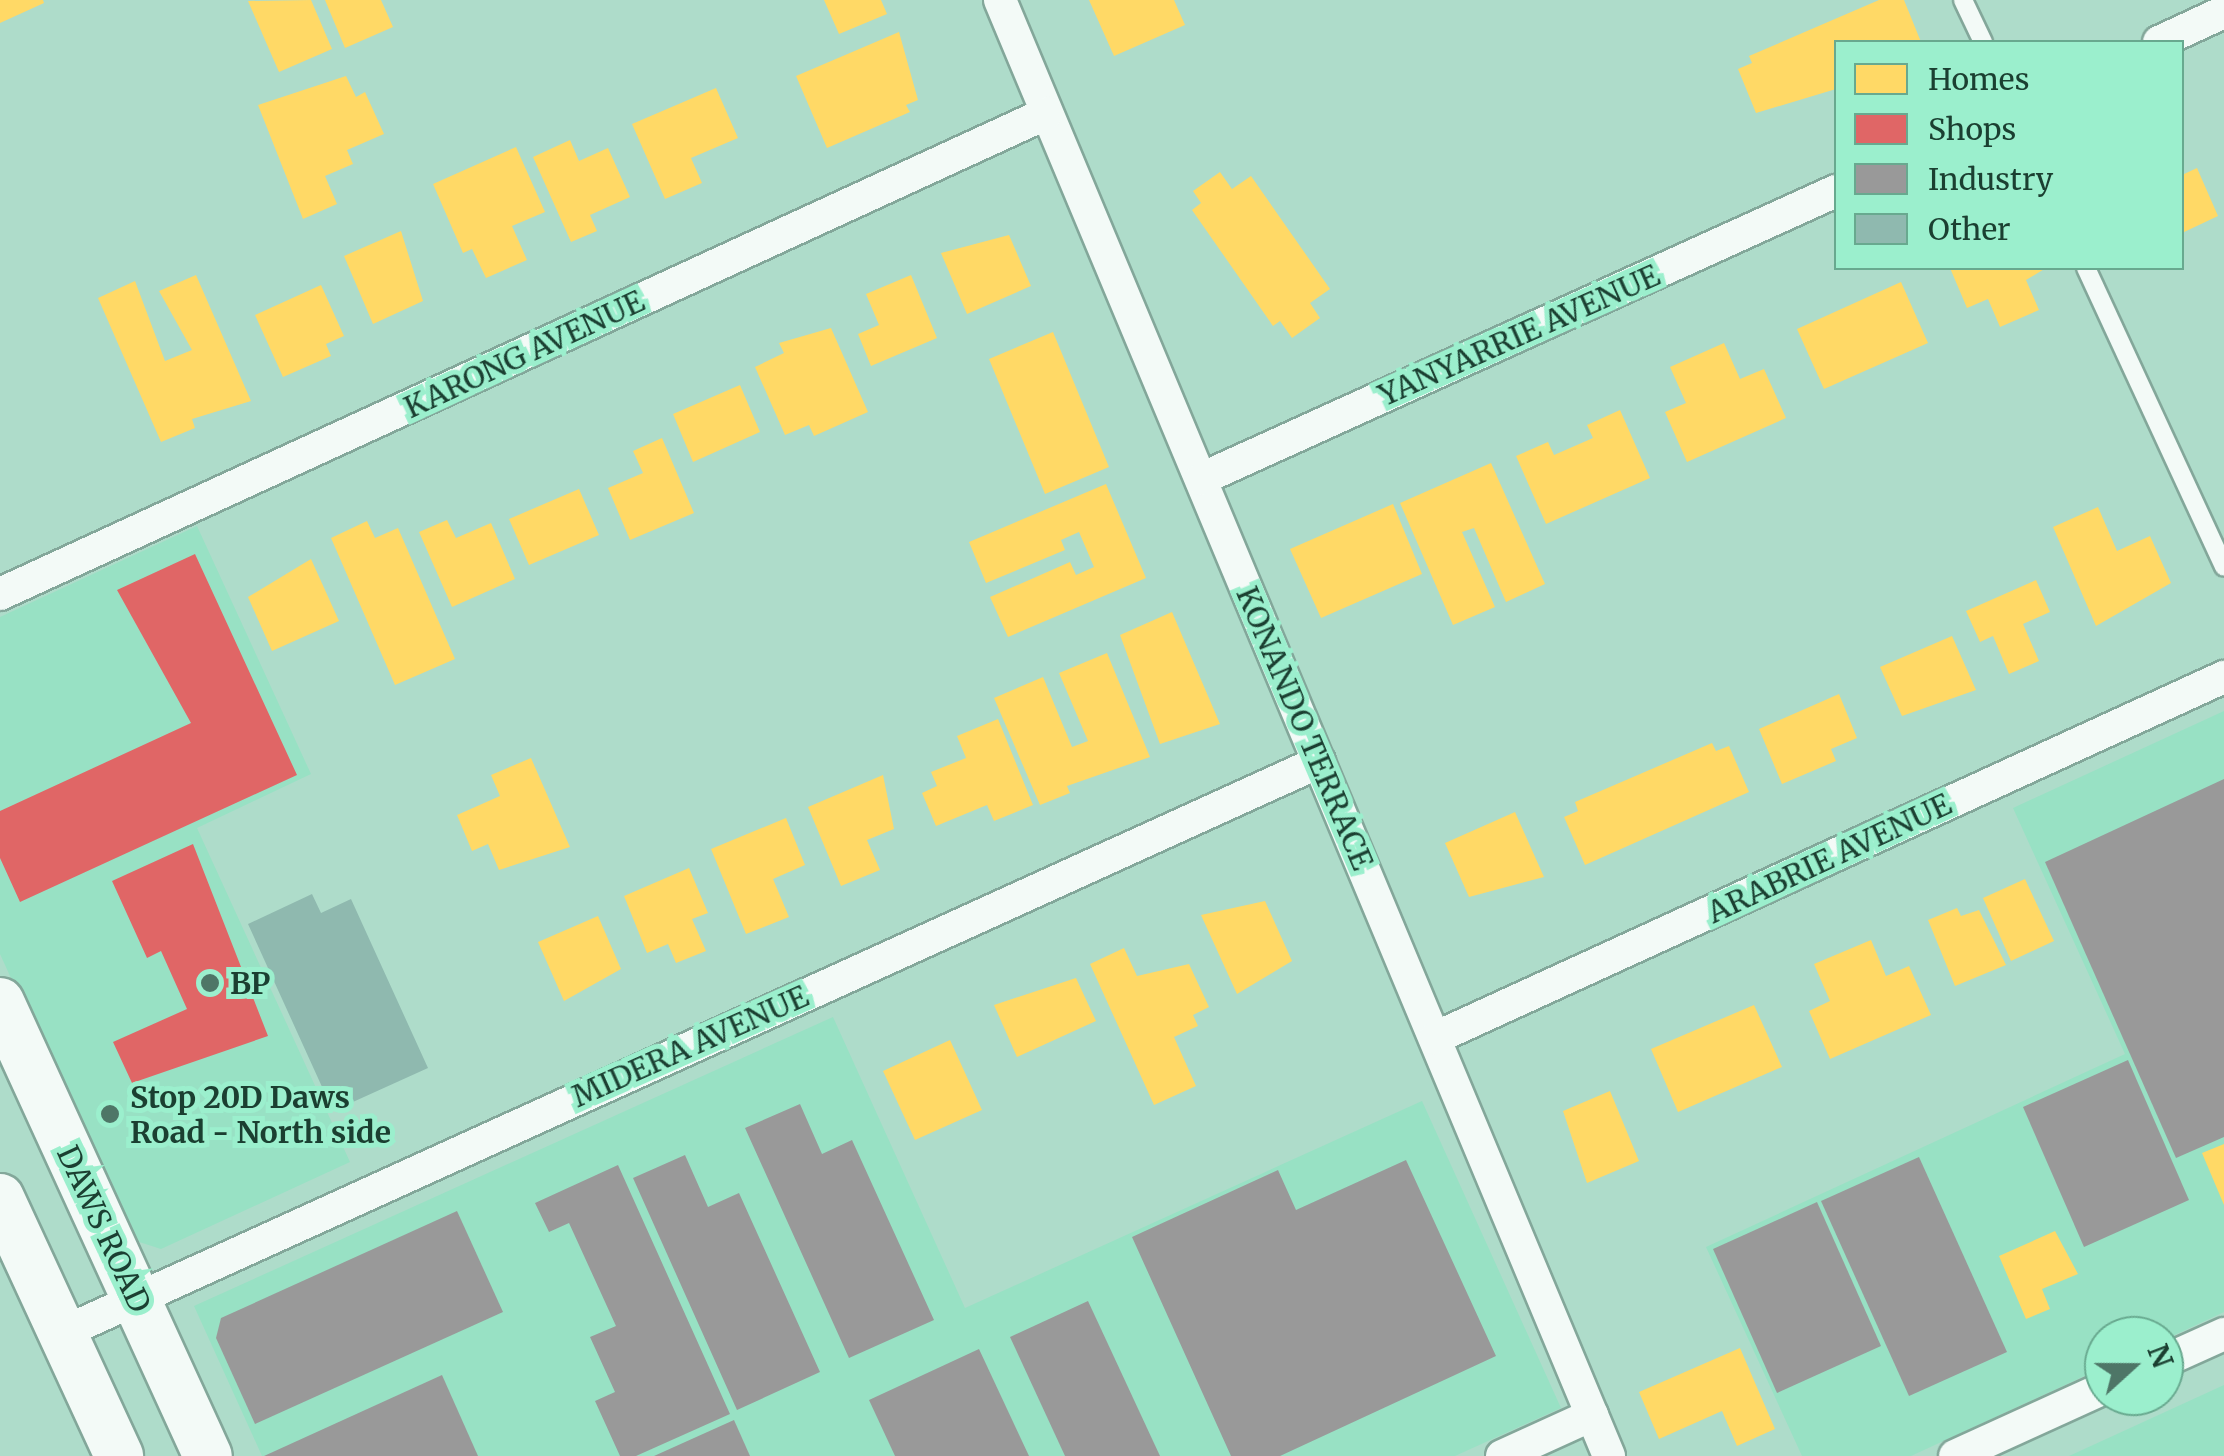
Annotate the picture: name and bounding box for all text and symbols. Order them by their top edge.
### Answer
legend [1834,40,2184,270]
text: Homes [1928,60,2029,98]
text: Shops [1928,110,2016,148]
text: Industry [1928,160,2053,198]
text: Other [1928,210,2011,248]
street label: YANYARRIE AVENUE [1373,257,1665,413]
street label: KARONG AVENUE [398,283,650,425]
street label: KONANDO TERRACE [1229,581,1381,875]
street label: ARABRIE AVENUE [1701,786,1957,930]
place label: BP [230,965,270,1001]
marker: BP [199,972,221,994]
street label: MIDERA AVENUE [566,978,814,1114]
place label: Stop 20D Daws Road - North side [130,1079,391,1150]
marker: Stop 20D Daws Road - North side [99,1103,121,1125]
street label: DAWS ROAD [50,1140,158,1318]
north arrow [2084,1316,2184,1416]
text: N [2139,1339,2181,1373]

